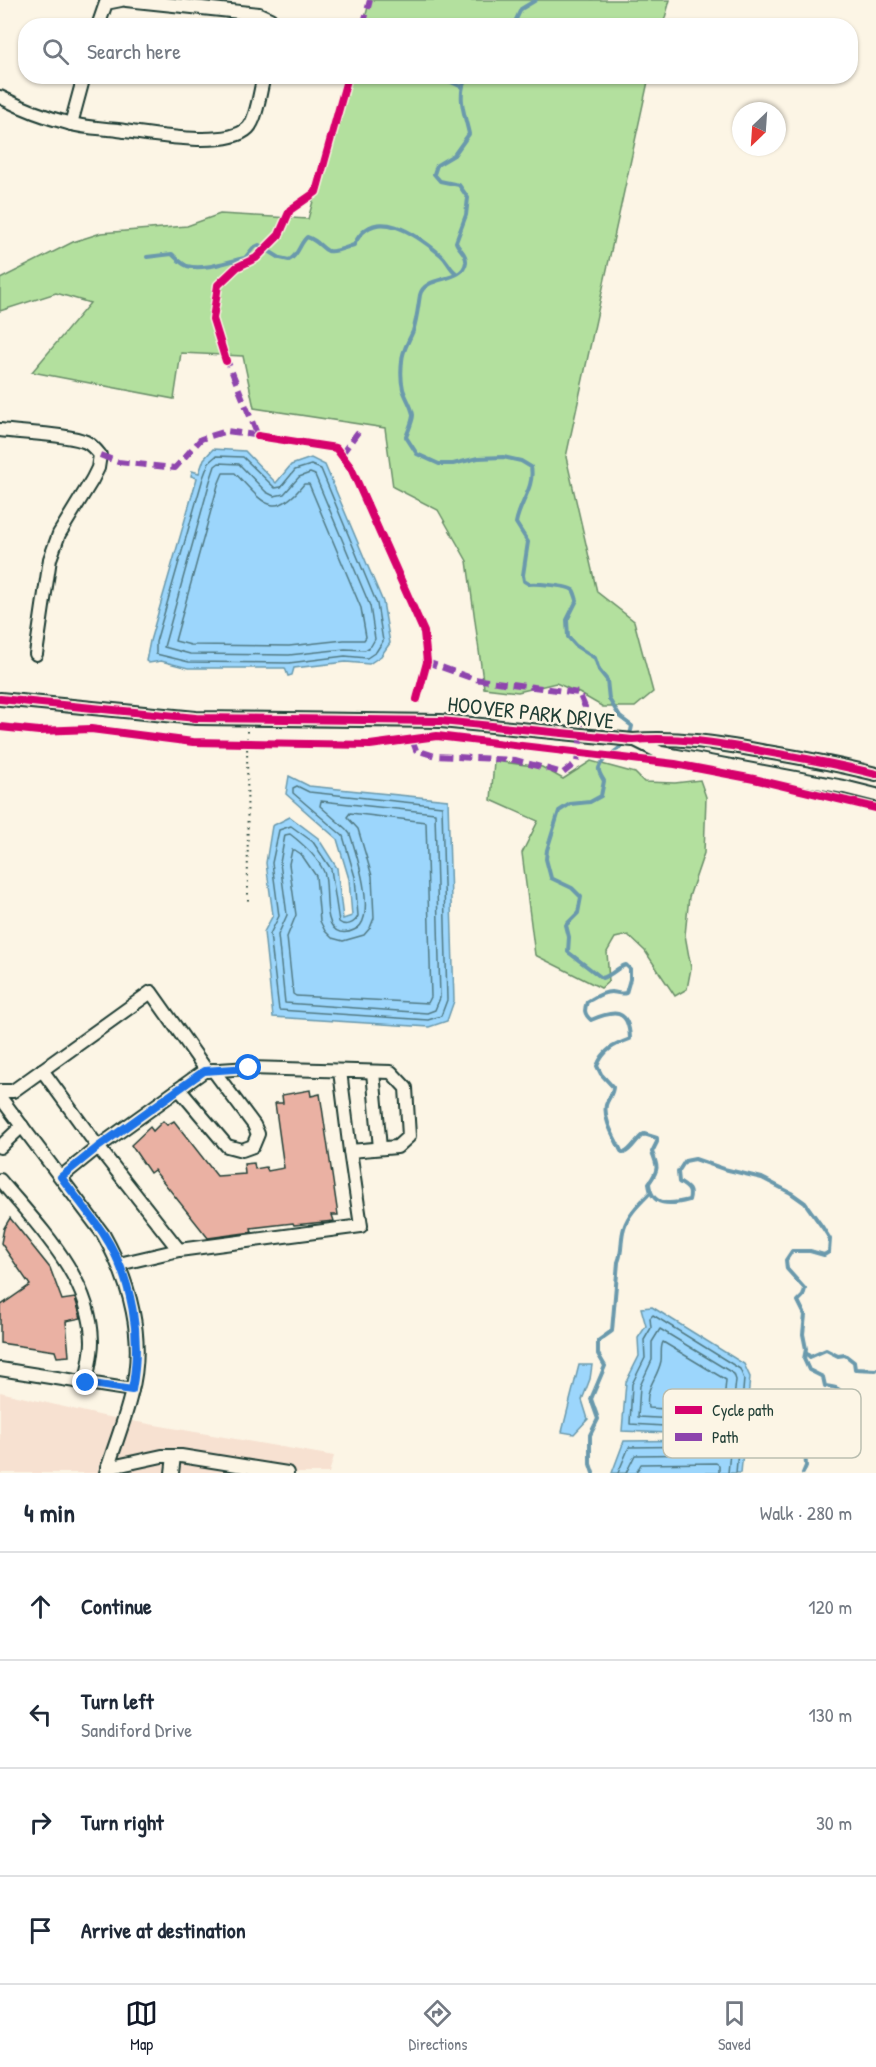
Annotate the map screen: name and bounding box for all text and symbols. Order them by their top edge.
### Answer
search box [18,18,858,84]
icon: search [39,35,72,68]
text: Search here [87,36,181,66]
north arrow [732,102,786,156]
street label: HOOVER PARK DRIVE [446,688,616,736]
route start [235,1054,261,1080]
route end [72,1369,98,1395]
legend [663,1389,861,1458]
text: Cycle path [712,1399,774,1421]
text: Path [712,1426,738,1448]
text: 4 min [24,1495,75,1530]
text: Walk · 280 m [760,1499,852,1526]
icon: ahead [24,1590,57,1623]
text: Continue [81,1591,152,1621]
text: 120 m [808,1593,852,1620]
text: Turn left [81,1686,154,1716]
icon: left [24,1698,57,1731]
text: 130 m [809,1701,852,1728]
text: Sandiford Drive [81,1716,192,1743]
icon: right [24,1806,57,1839]
text: Turn right [81,1807,164,1837]
text: 30 m [816,1809,852,1836]
icon: arrive [24,1914,57,1947]
text: Arrive at destination [81,1915,246,1945]
tab: Map [125,1997,158,2055]
tab: Directions [409,1997,467,2055]
tab: Saved [718,1997,751,2055]

